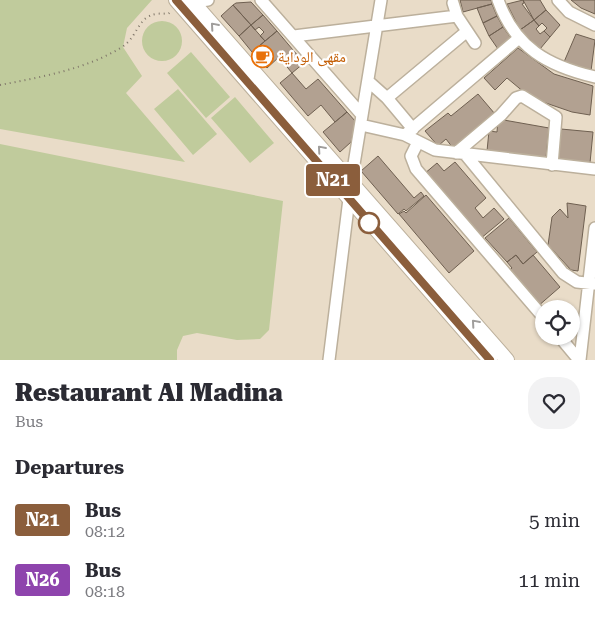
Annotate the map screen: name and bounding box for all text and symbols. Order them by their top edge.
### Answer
one-way arrow [211,23,220,32]
cafe icon: مقهى الوداية [250,45,274,69]
place label: مقهى الوداية [278,48,346,67]
one-way arrow [318,145,327,154]
line badge: N21 [304,164,362,196]
text: N21 [316,169,350,190]
unlabelled marker [358,212,380,234]
map controls [535,300,580,345]
button: locate [535,300,580,345]
one-way arrow [471,320,480,329]
button: heart [528,377,580,429]
text: Restaurant Al Madina [15,379,283,407]
text: Bus [15,412,43,431]
text: Departures [15,456,124,479]
text: Bus [85,499,121,522]
text: N21 [25,509,60,530]
text: 5 min [529,509,580,532]
text: 08:12 [85,522,125,541]
text: Bus [85,559,121,582]
text: N26 [25,569,60,590]
text: 11 min [518,569,580,592]
text: 08:18 [85,582,125,601]

